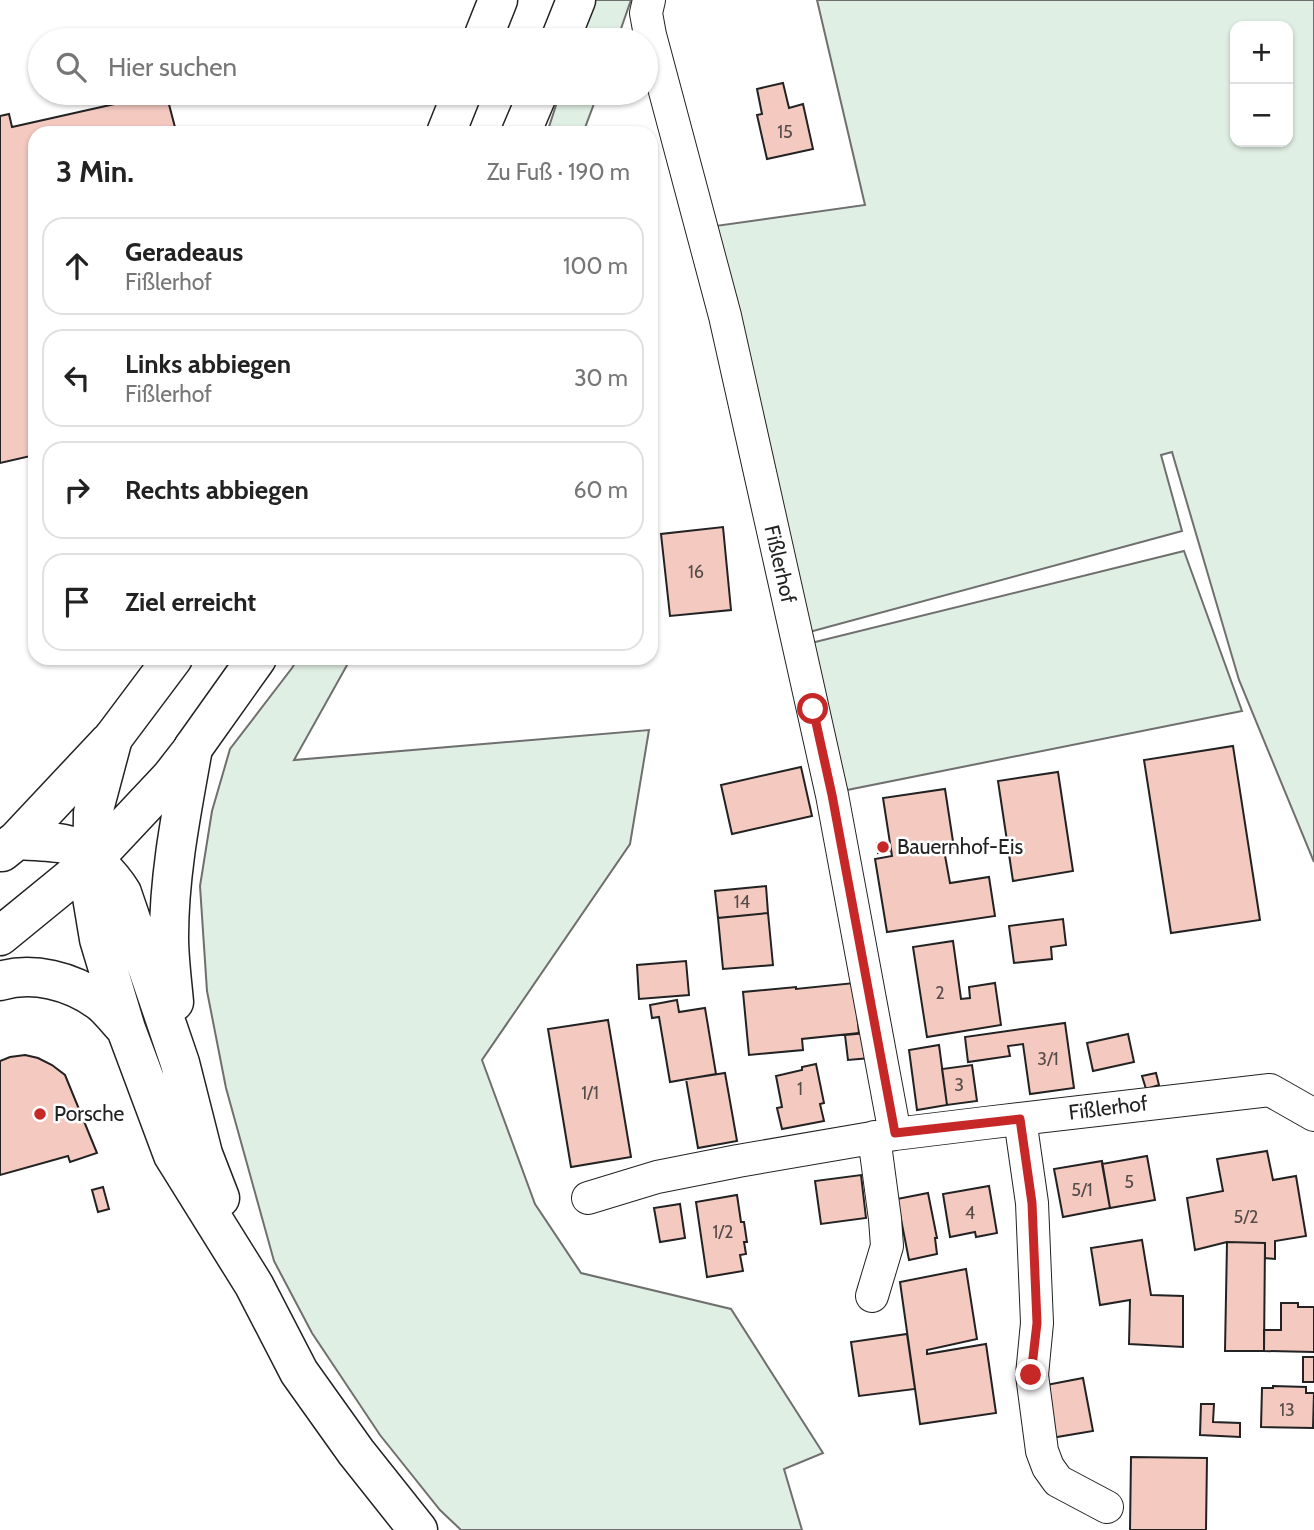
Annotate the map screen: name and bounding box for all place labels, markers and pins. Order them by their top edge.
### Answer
place label: Bauernhof-Eis [897,834,1023,859]
marker: Bauernhof-Eis [875,839,891,855]
place label: Porsche [54,1101,125,1126]
marker: Porsche [32,1106,48,1122]

